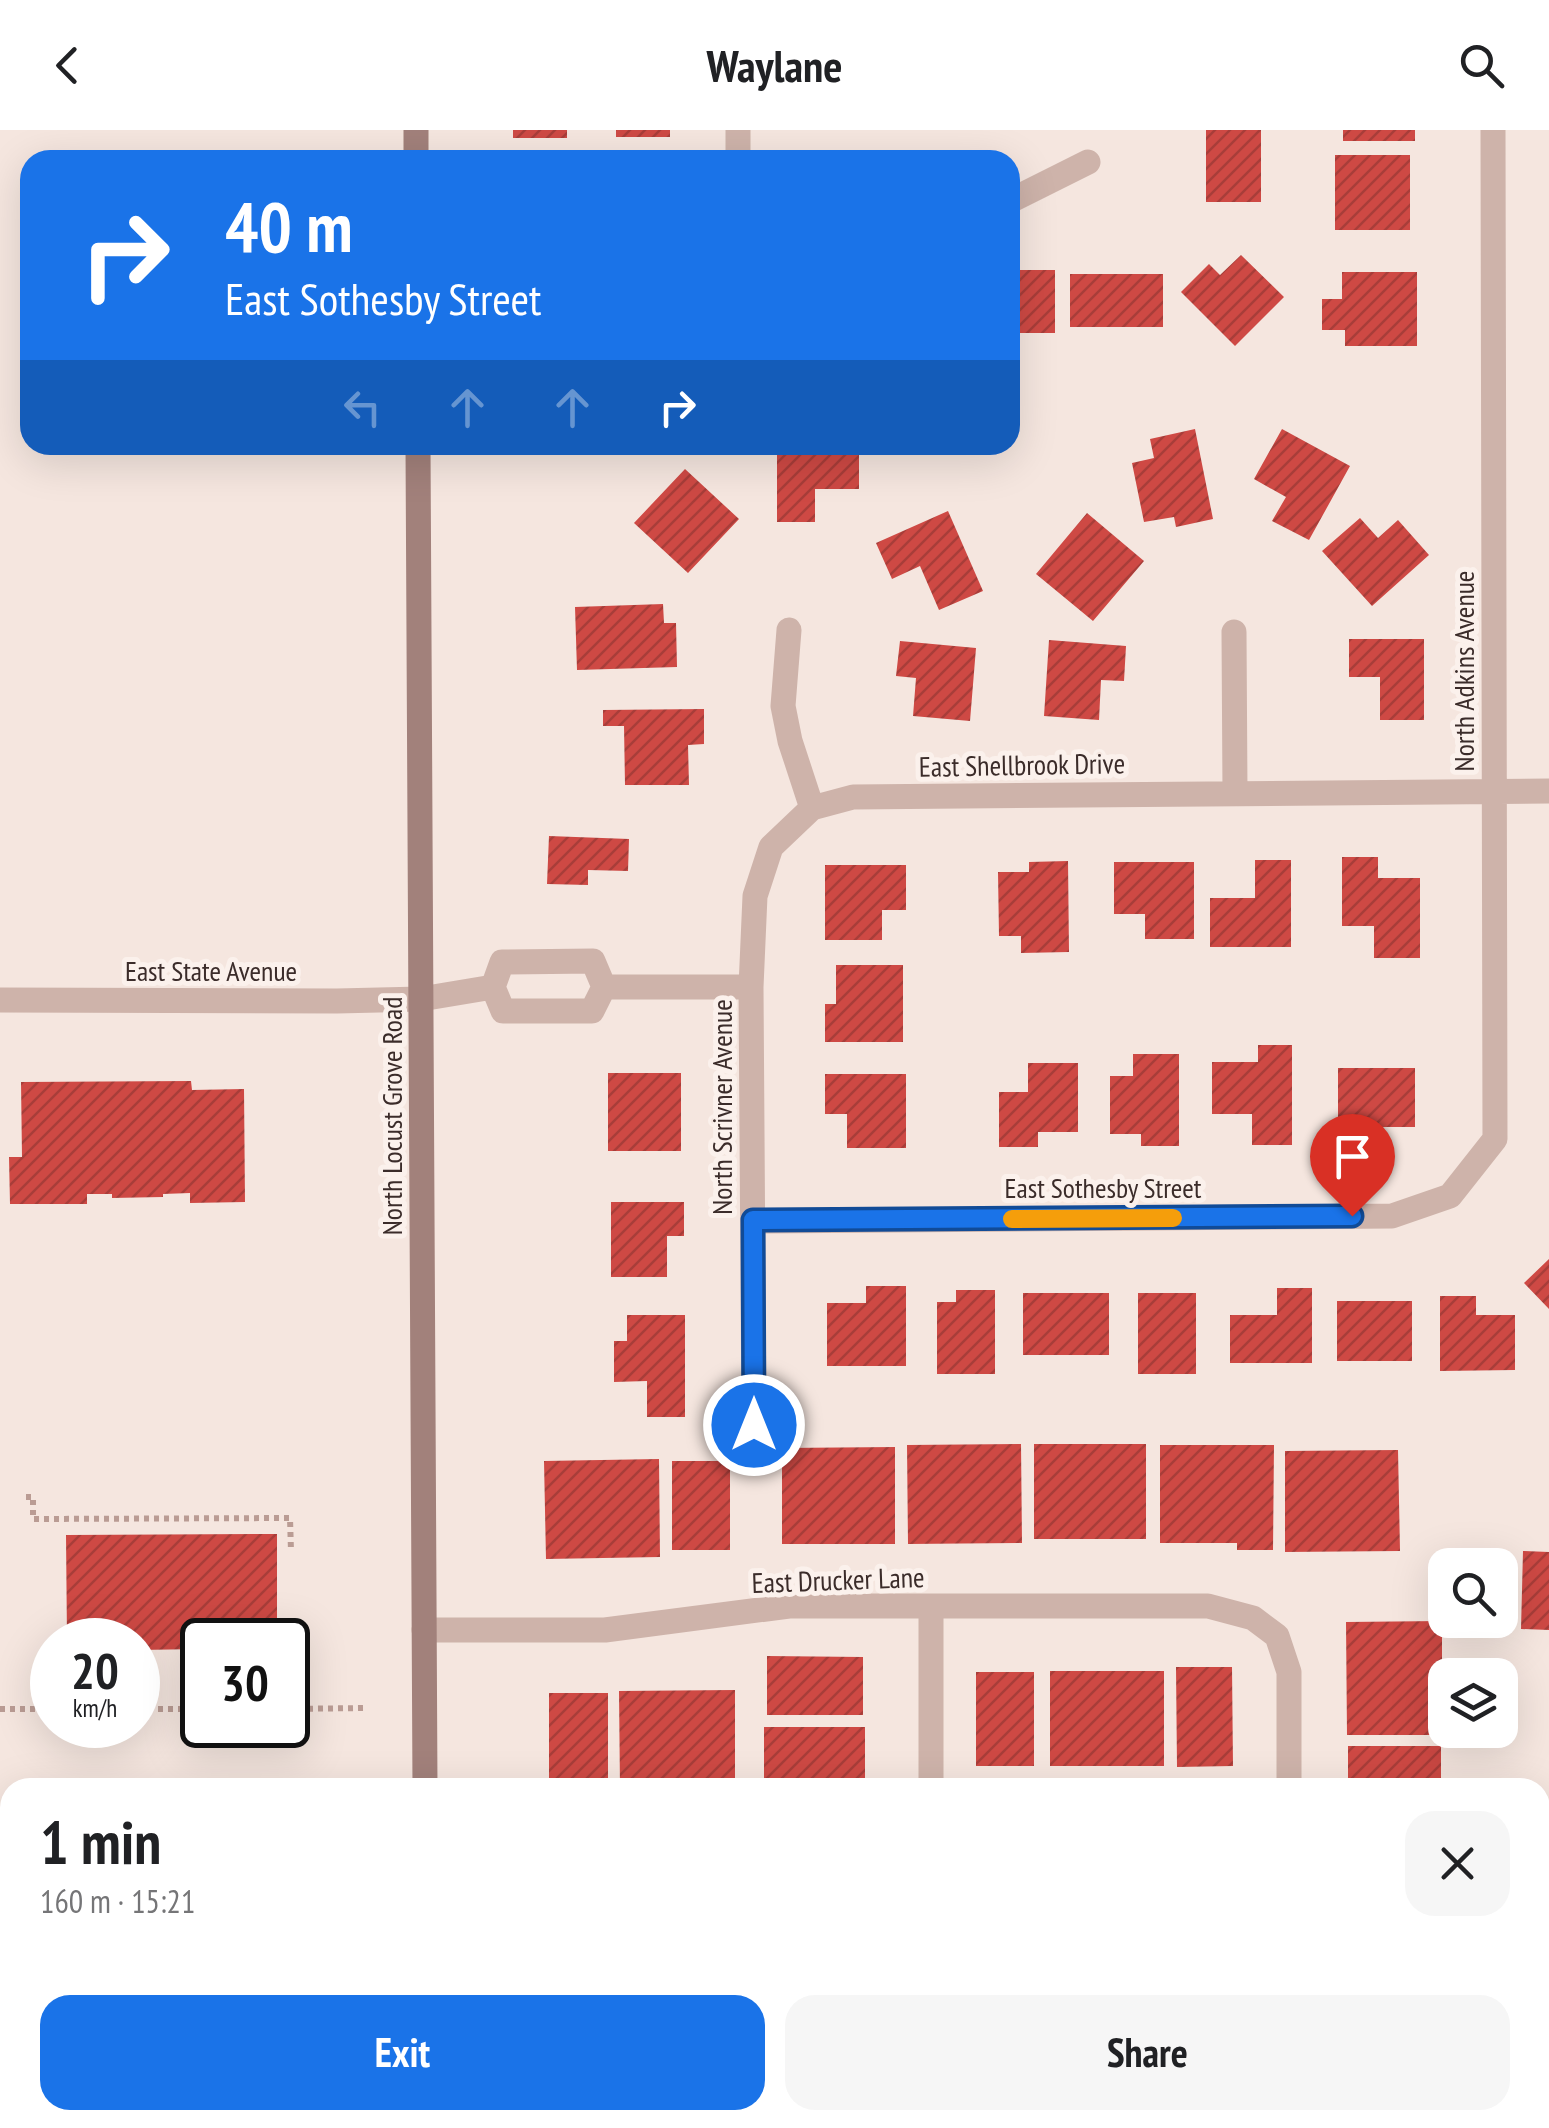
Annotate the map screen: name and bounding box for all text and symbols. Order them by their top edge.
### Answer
text: Waylane [707,36,843,94]
icon: back [40,38,95,93]
icon: search [1454,38,1509,93]
text: 40 m [225,181,353,271]
icon: right [60,190,190,320]
text: East Sothesby Street [225,269,542,327]
icon: left [335,380,390,435]
icon: ahead [440,380,495,435]
icon: ahead [545,380,600,435]
icon: right [650,380,705,435]
street label: North Adkins Avenue [1445,571,1482,771]
street label: East Shellbrook Drive [919,744,1125,785]
street label: East State Avenue [125,952,297,989]
street label: North Locust Grove Road [373,997,410,1235]
street label: North Scrivner Avenue [703,999,740,1215]
pin [1310,1114,1395,1217]
icon: arrive [1325,1129,1380,1184]
street label: East Sothesby Street [1005,1169,1202,1206]
position arrow [702,1373,806,1477]
map controls [1428,1548,1518,1748]
button: search [1428,1548,1518,1638]
street label: East Drucker Lane [751,1558,925,1601]
speed limit sign: 30 [180,1618,310,1748]
text: 20 [71,1638,119,1703]
button: layers [1428,1658,1518,1748]
text: km/h [73,1692,117,1724]
text: 1 min [40,1803,161,1881]
button: close [1405,1811,1510,1916]
text: 160 m · 15:21 [40,1880,195,1922]
button: Exit [40,1995,765,2110]
button: Share [785,1995,1510,2110]

